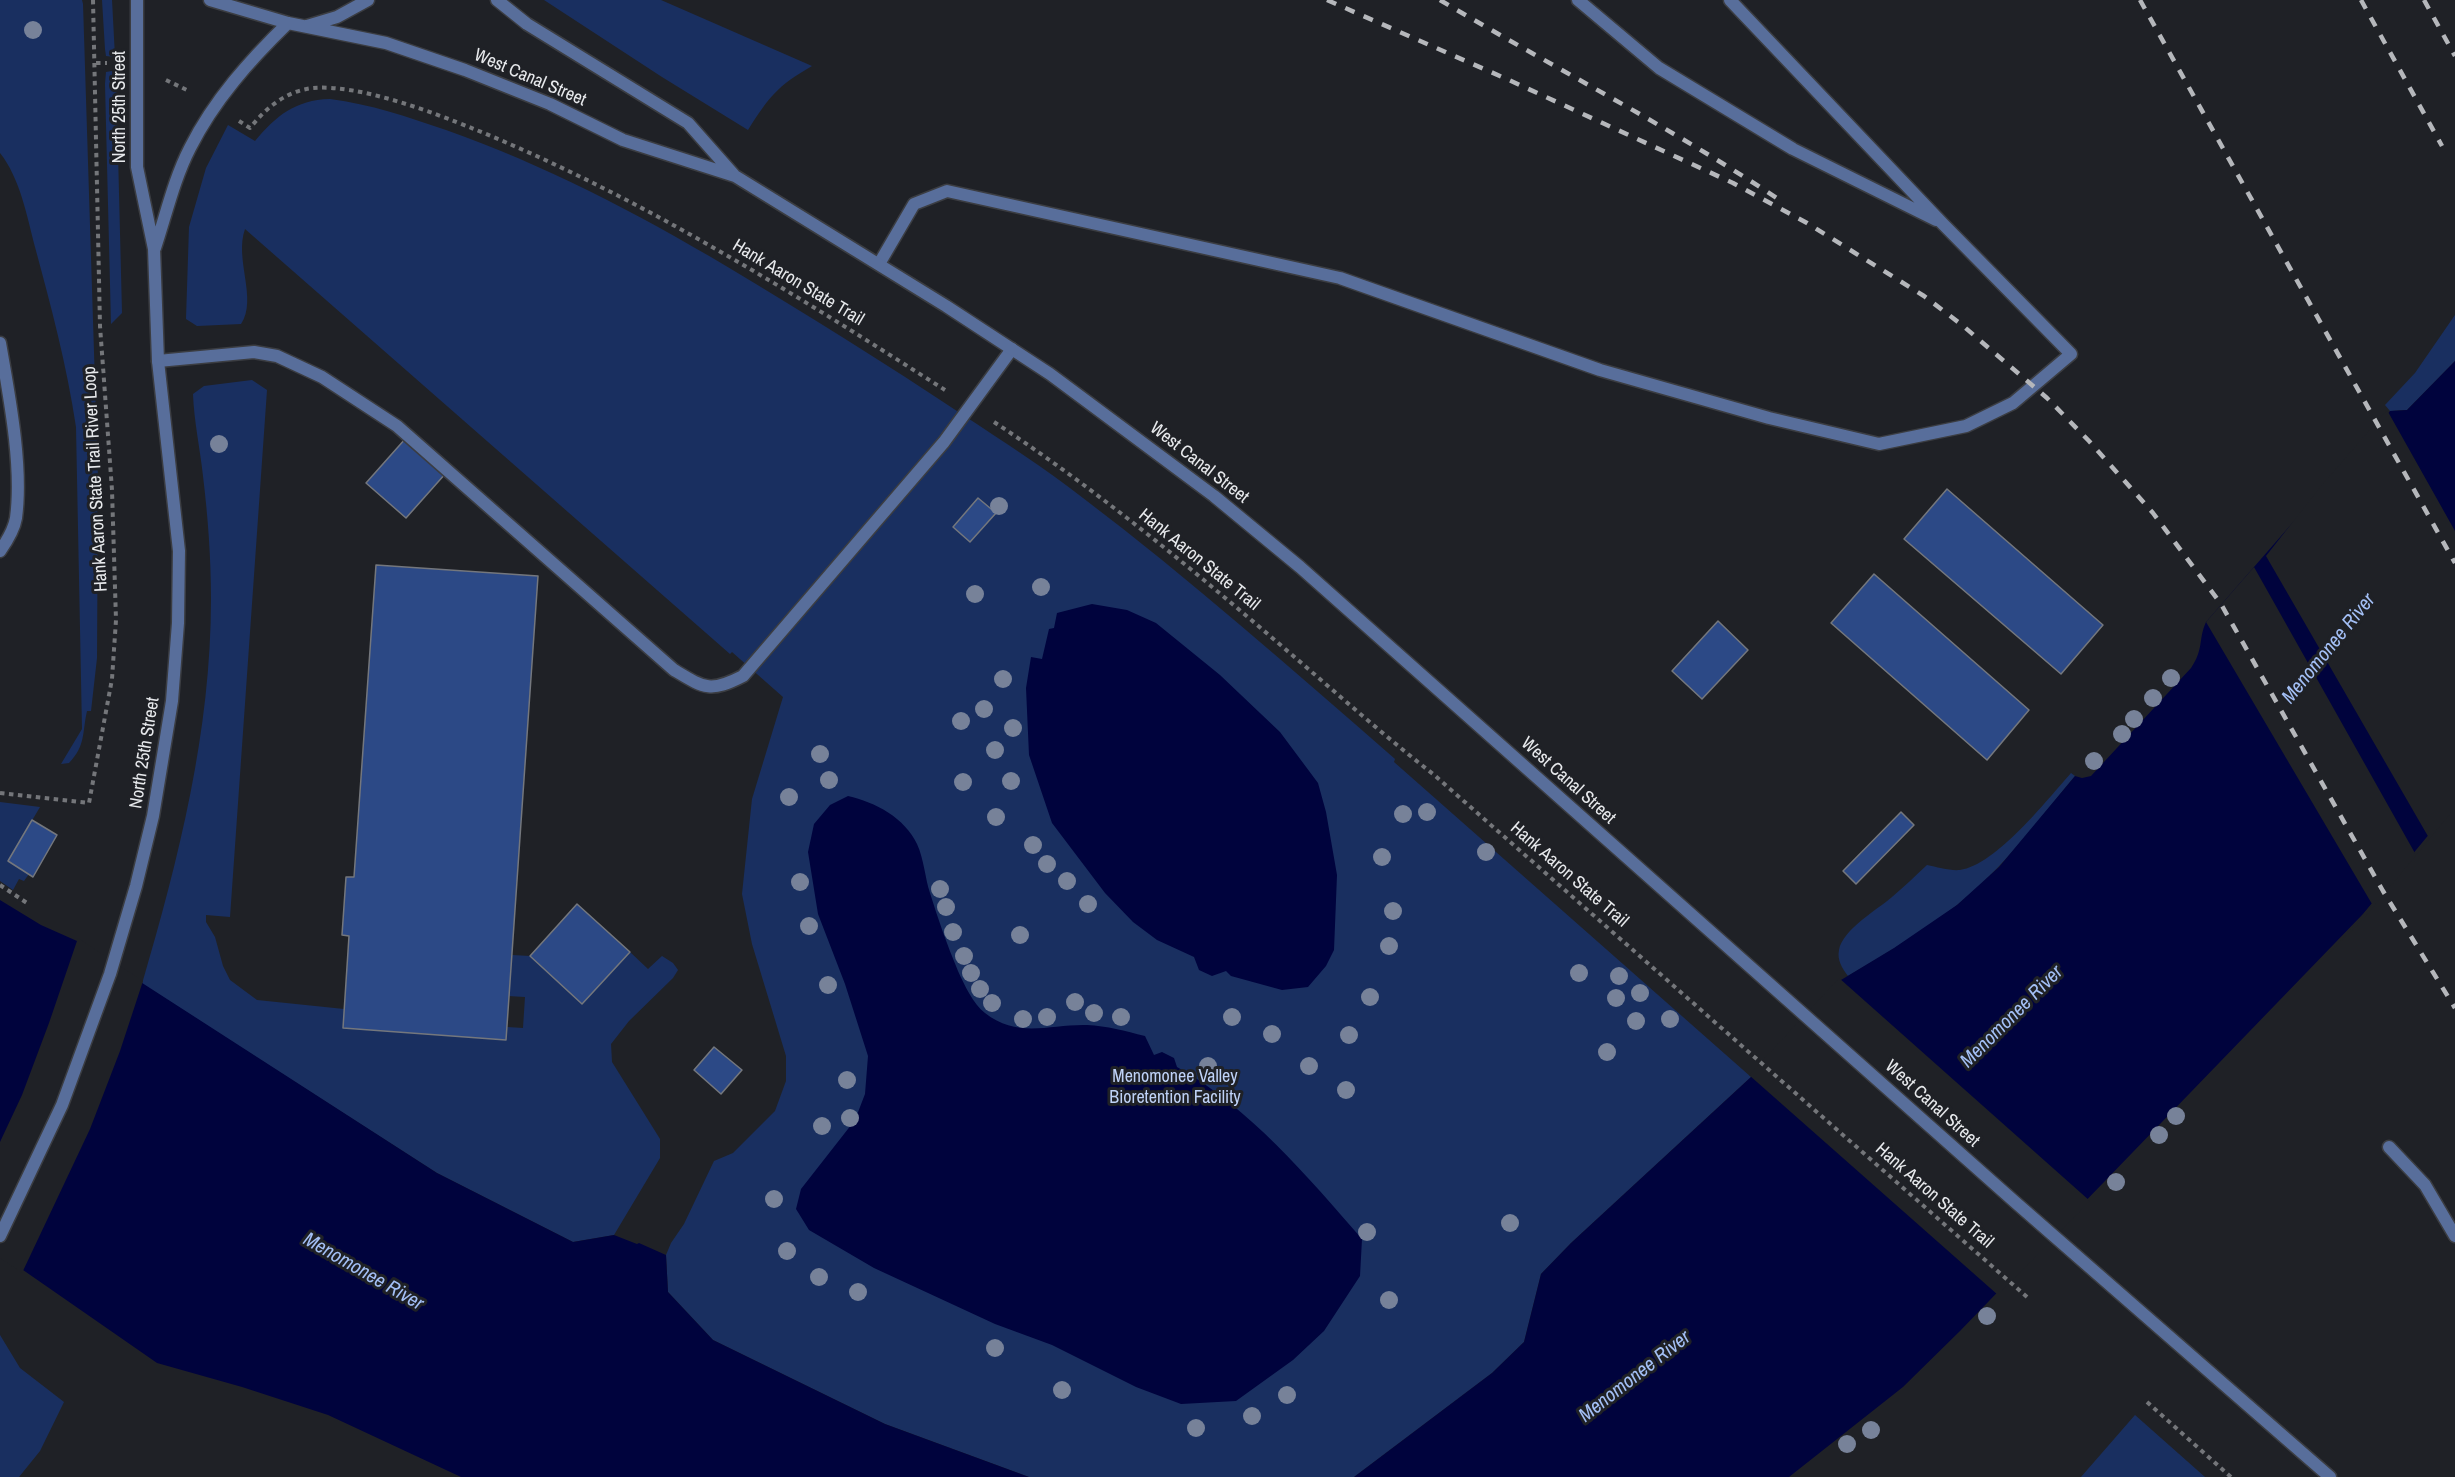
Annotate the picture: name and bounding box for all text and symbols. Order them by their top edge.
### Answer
street label: West Canal Street [471,45,589,111]
street label: North 25th Street [109,51,131,163]
street label: Hank Aaron State Trail [728,235,868,331]
street label: Hank Aaron State Trail River Loop [79,366,113,592]
street label: West Canal Street [1145,418,1253,508]
street label: Hank Aaron State Trail [1134,505,1264,615]
water label: Menomonee River [2277,589,2381,709]
street label: North 25th Street [126,696,164,810]
street label: West Canal Street [1516,733,1620,829]
street label: Hank Aaron State Trail [1505,818,1633,932]
water label: Menomonee River [1956,961,2068,1073]
street label: West Canal Street [1880,1056,1984,1152]
park label: Menomonee Valley Bioretention Facility [1109,1066,1241,1108]
street label: Hank Aaron State Trail [1870,1139,1998,1253]
water label: Menomonee River [299,1228,427,1316]
water label: Menomonee River [1574,1326,1696,1428]

